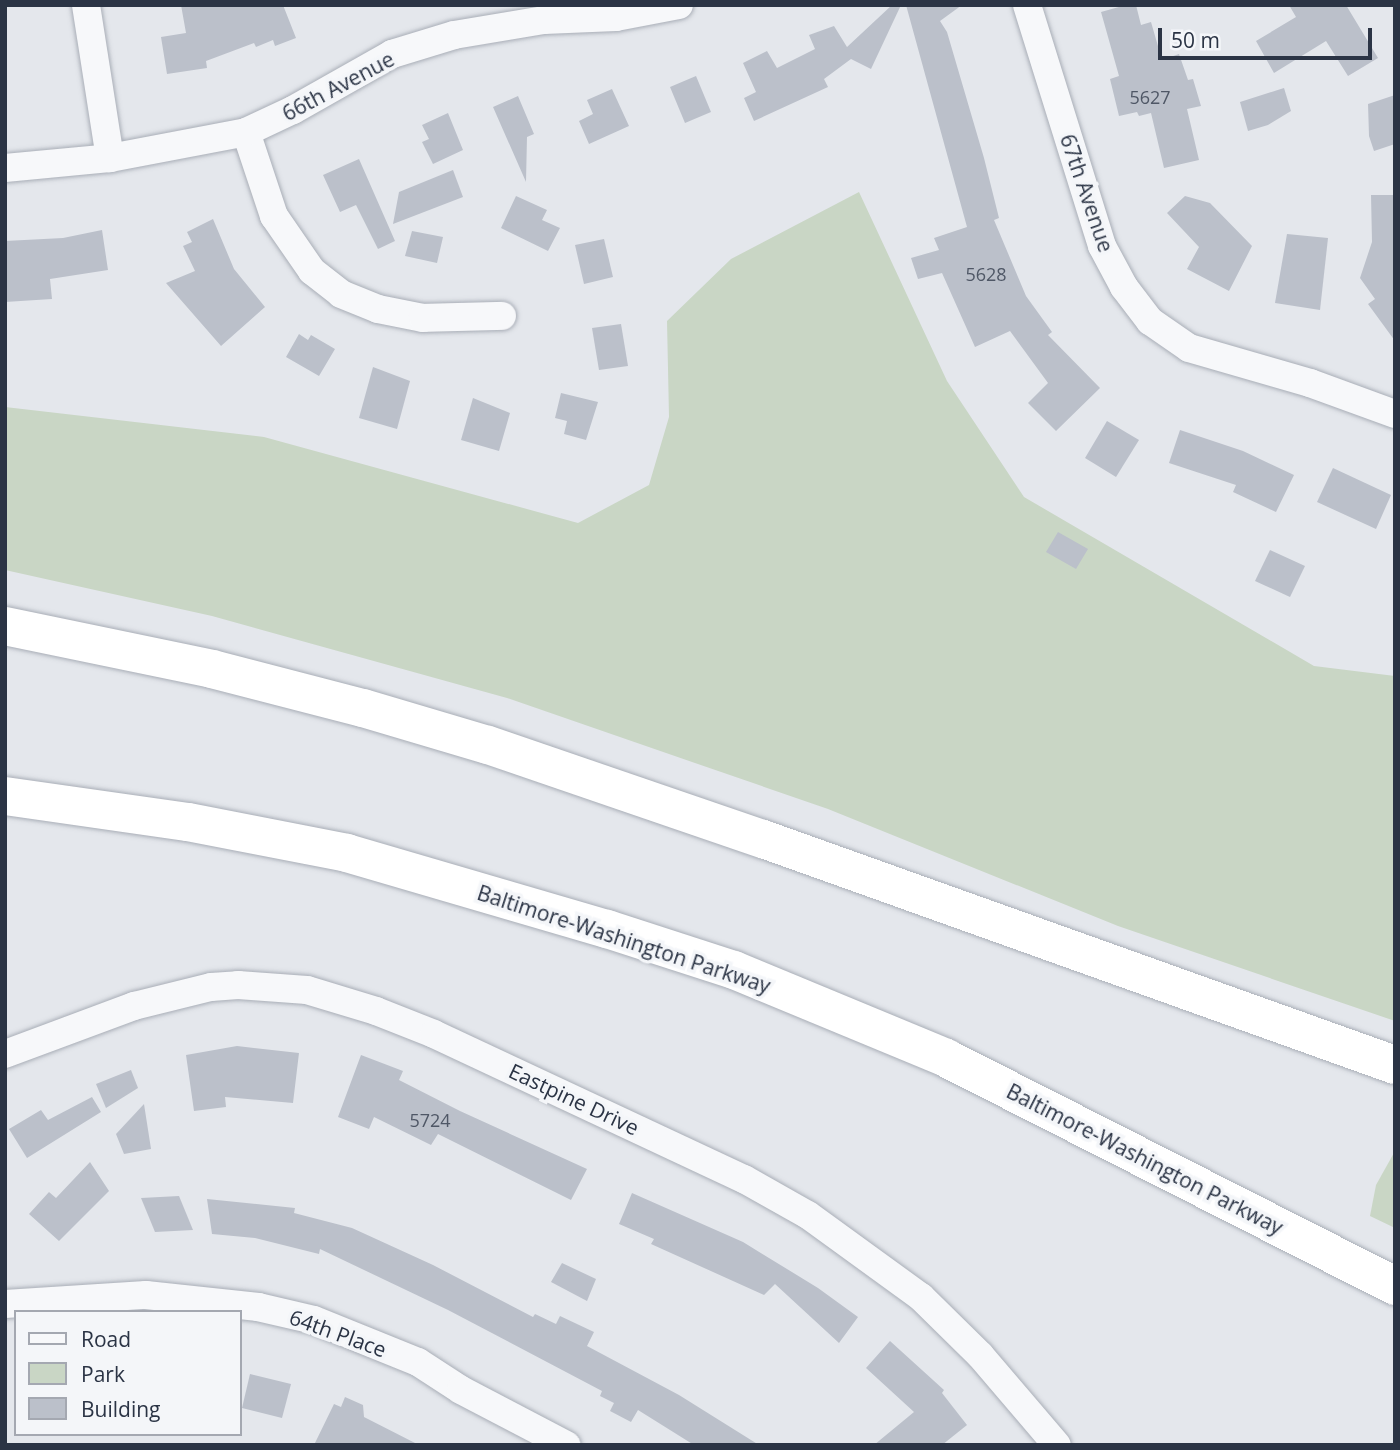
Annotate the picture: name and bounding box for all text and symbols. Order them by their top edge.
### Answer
scale bar [1162,14,1376,58]
text: 50 m [1171,26,1220,54]
street label: 66th Avenue [278,46,398,126]
house number: 5627 [1129,86,1171,108]
street label: 67th Avenue [1055,131,1119,255]
house number: 5628 [965,263,1007,285]
street label: Baltimore-Washington Parkway [474,880,774,998]
street label: Eastpine Drive [505,1058,643,1140]
street label: Baltimore-Washington Parkway [1003,1078,1287,1240]
house number: 5724 [409,1109,451,1131]
street label: 64th Place [286,1304,390,1362]
legend [14,1310,242,1436]
text: Road [81,1325,131,1353]
text: Park [81,1360,125,1388]
text: Building [81,1395,160,1423]

